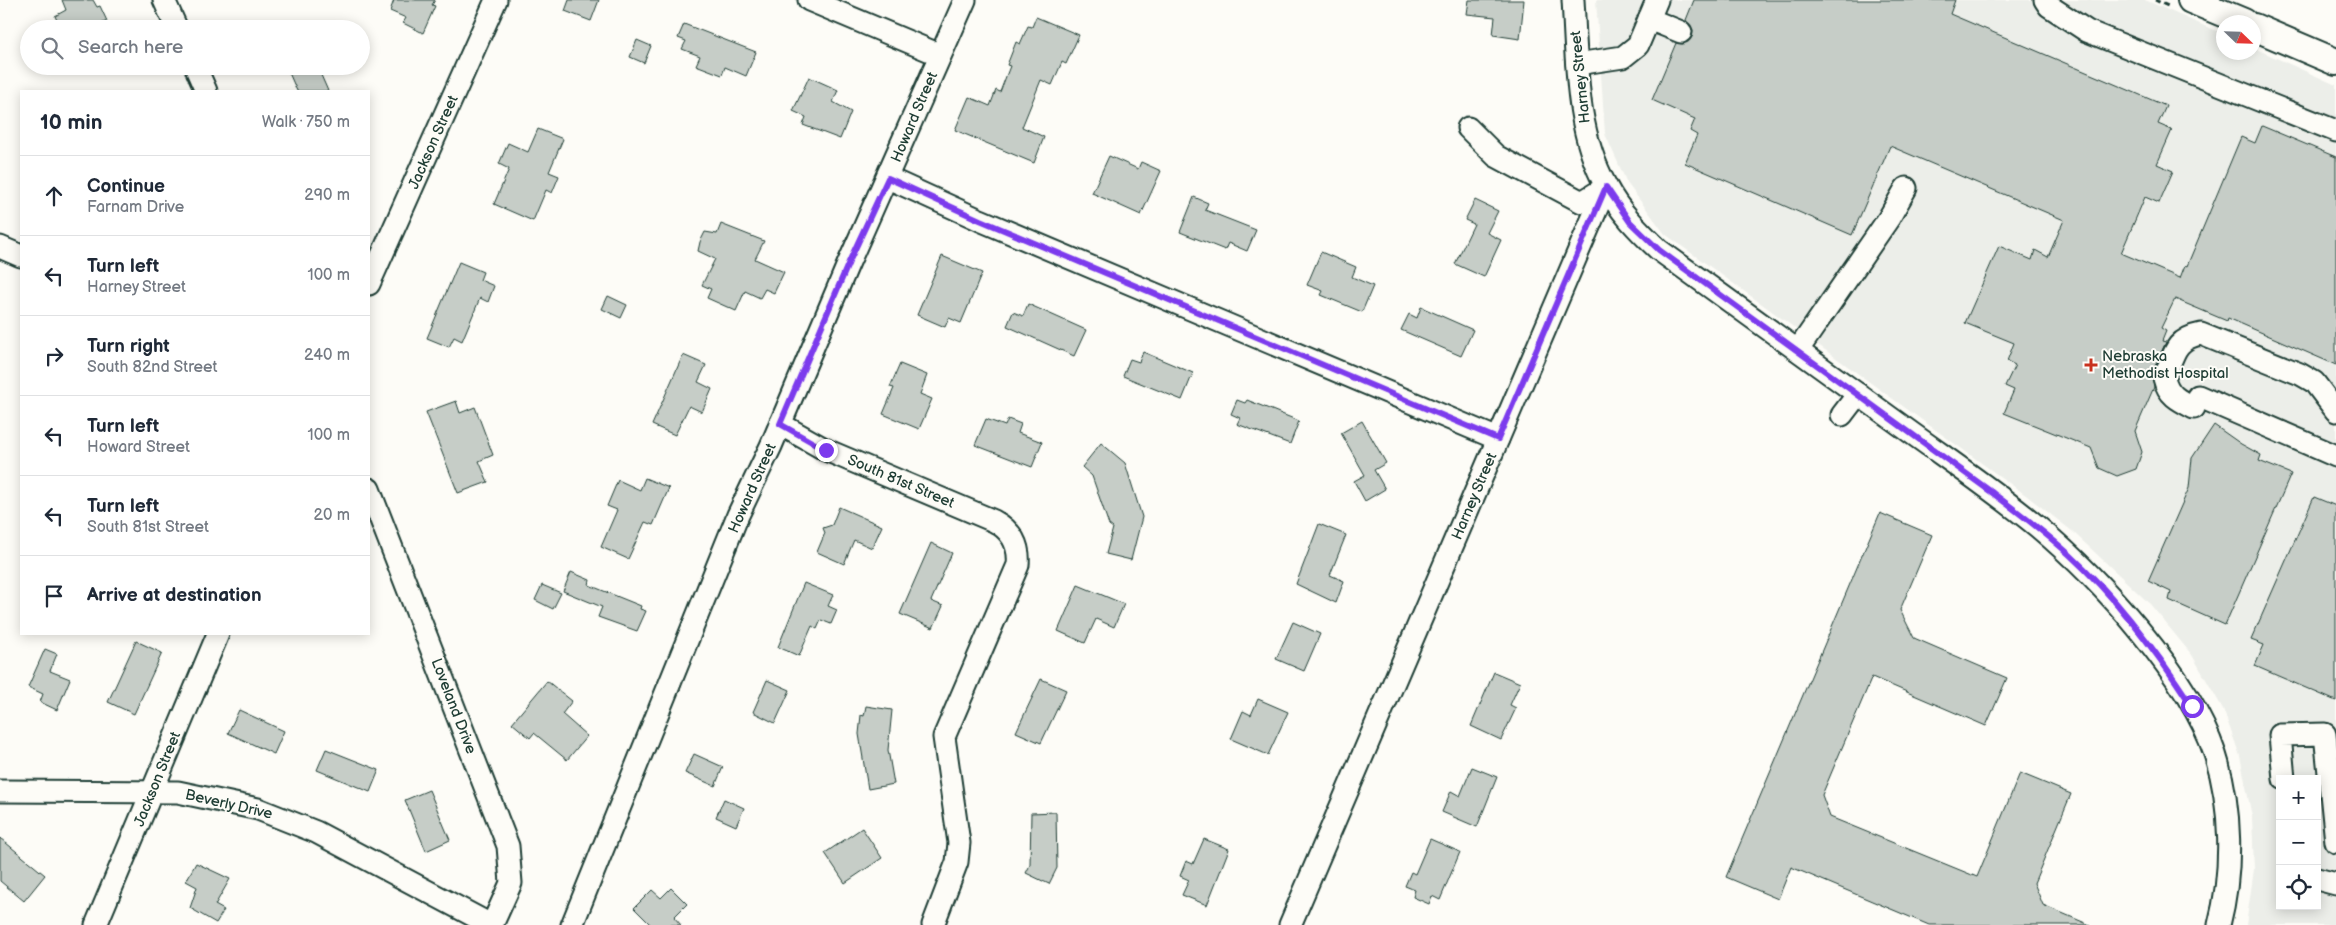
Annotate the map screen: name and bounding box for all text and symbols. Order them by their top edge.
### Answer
north arrow [2216,15,2261,60]
search box [20,20,370,75]
street label: Harney Street [1566,29,1595,124]
icon: search [38,34,66,62]
text: Search here [78,36,183,59]
street label: Howard Street [887,69,942,165]
street label: Jackson Street [404,92,463,192]
text: 10 min [40,110,102,135]
text: Walk · 750 m [262,113,350,132]
text: Continue [87,175,165,198]
icon: ahead [40,182,68,210]
text: 290 m [304,186,350,205]
text: Farnam Drive [87,198,184,217]
text: Turn left [87,255,159,278]
icon: left [40,262,68,290]
text: 100 m [307,266,350,285]
text: Harney Street [87,278,186,297]
text: Turn right [87,335,170,358]
icon: right [40,342,68,370]
text: 240 m [304,346,350,365]
place label: Nebraska Methodist Hospital [2102,347,2229,383]
text: South 82nd Street [87,358,218,377]
marker: Nebraska Methodist Hospital [2084,358,2098,372]
text: Turn left [87,415,159,438]
icon: left [40,422,68,450]
text: 100 m [307,426,350,445]
text: Howard Street [87,438,190,457]
route end [815,439,838,462]
street label: Howard Street [724,440,781,536]
street label: Harney Street [1448,449,1501,543]
street label: South 81st Street [844,450,957,513]
text: Turn left [87,495,159,518]
icon: left [40,502,68,530]
text: 20 m [314,506,350,525]
text: South 81st Street [87,518,209,537]
icon: arrive [40,582,68,610]
text: Arrive at destination [87,584,262,607]
street label: Loveland Drive [427,656,480,757]
route start [2181,695,2204,718]
street label: Jackson Street [130,729,185,829]
map controls [2276,775,2321,910]
button: + [2276,775,2321,820]
street label: Beverly Drive [183,785,274,824]
button: − [2276,820,2321,865]
button: locate [2276,865,2321,910]

